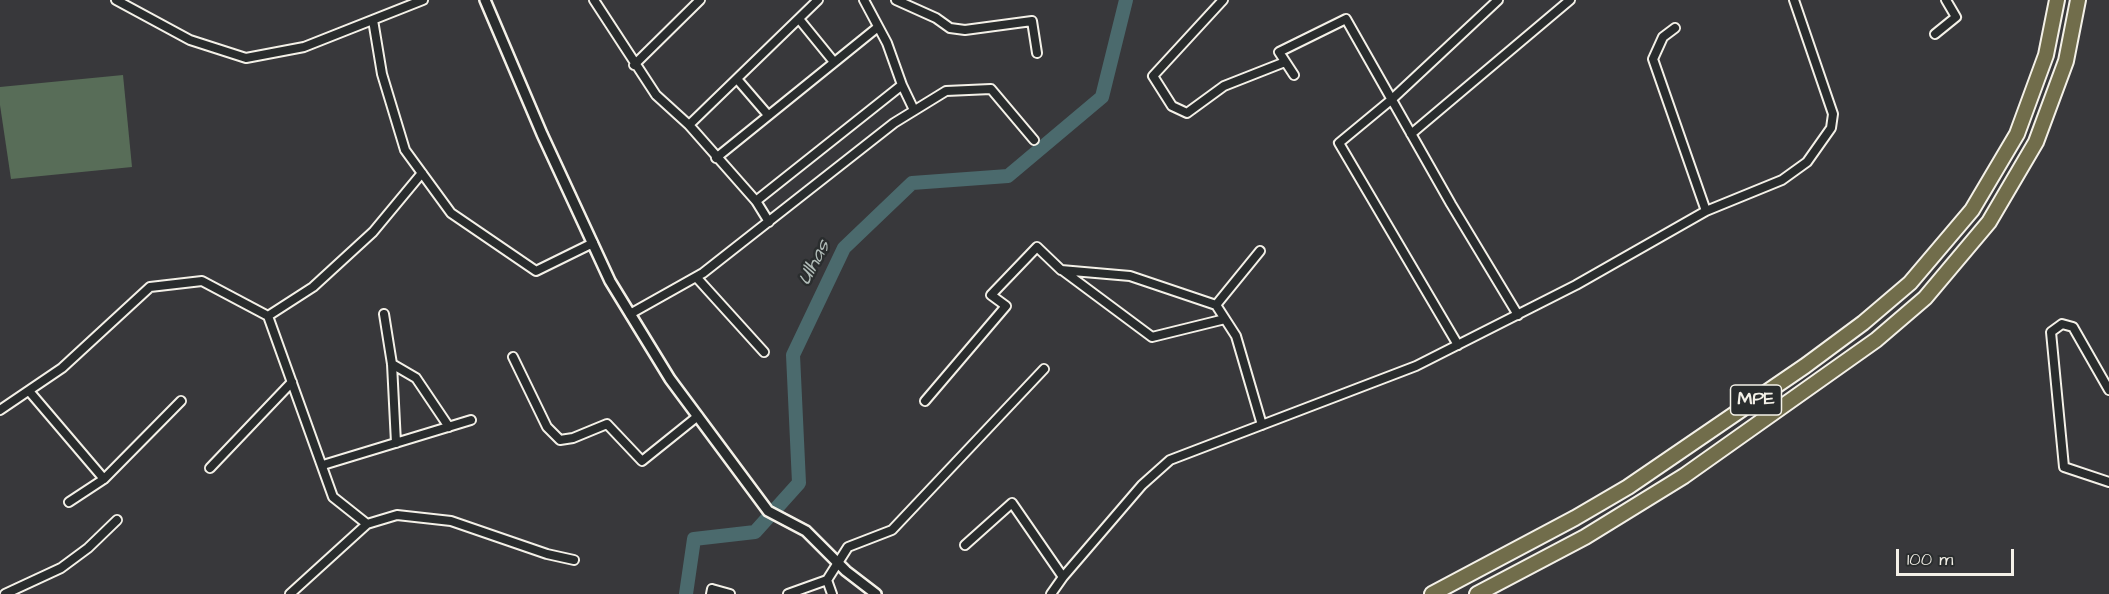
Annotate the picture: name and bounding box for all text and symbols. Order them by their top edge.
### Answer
water label: Ulhas [793,236,837,290]
road number: MPE [1730,385,1782,415]
scale bar [1899,537,2018,575]
text: 100 m [1907,547,1953,572]

